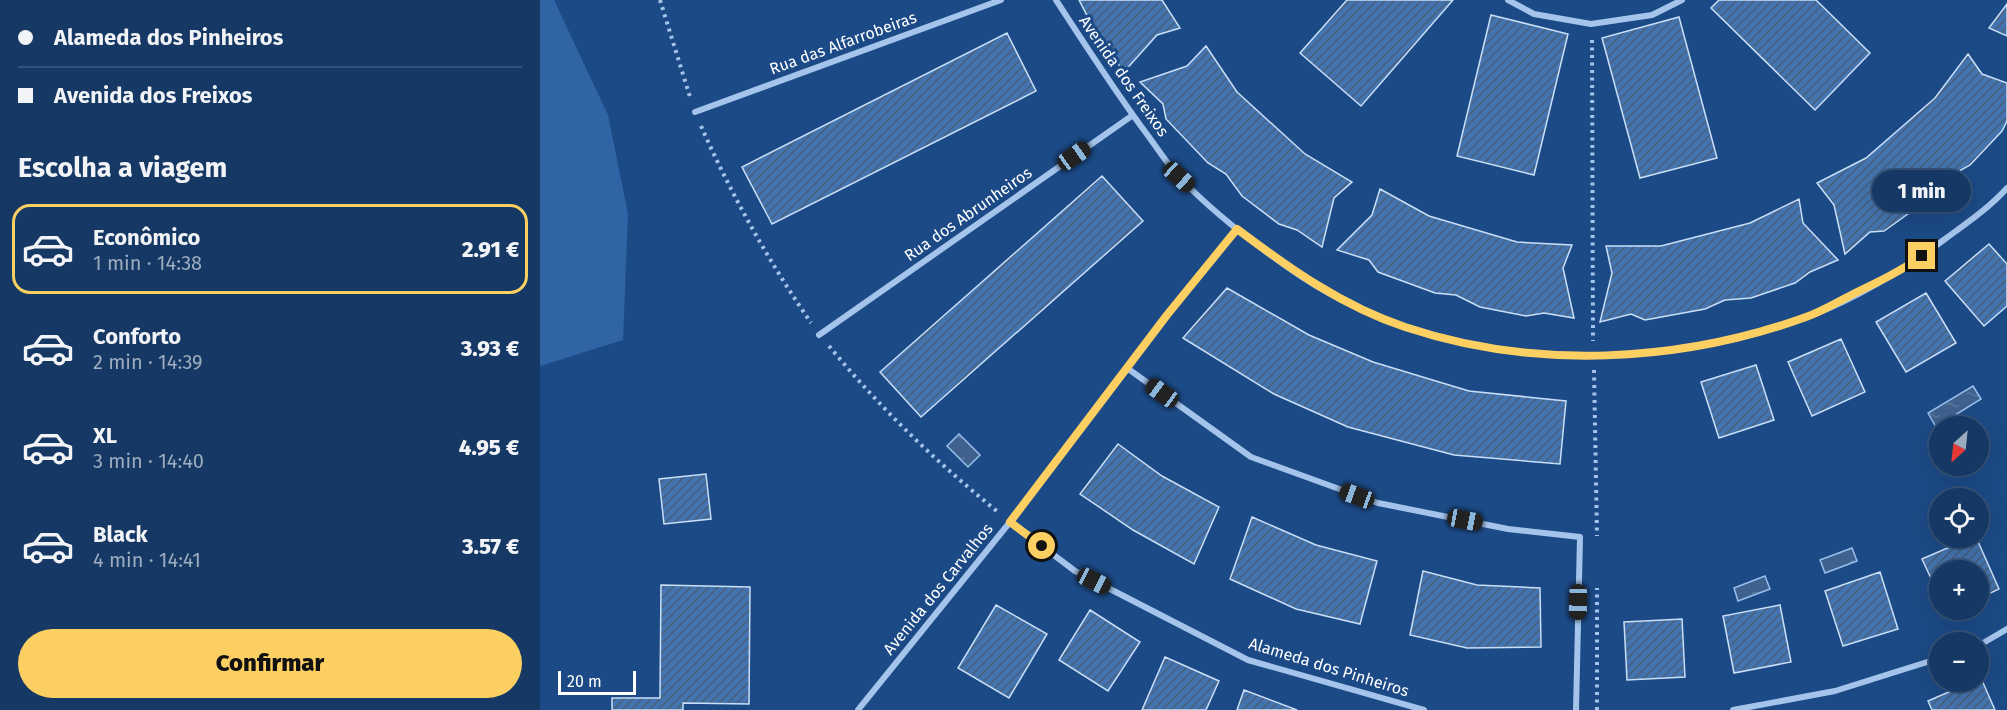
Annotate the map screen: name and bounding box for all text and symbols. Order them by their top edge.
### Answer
street label: Rua das Alfarrobeiras [767,8,919,78]
street label: Avenida dos Freixos [1075,12,1173,140]
text: Alameda dos Pinheiros [54,24,283,51]
text: Avenida dos Freixos [54,82,252,109]
car [1054,138,1094,174]
text: Escolha a viagem [18,152,227,184]
car [1160,158,1198,196]
street label: Rua dos Abrunheiros [901,163,1035,265]
callout: 1 min [1872,169,1972,211]
text: 1 min [1898,179,1945,203]
icon: car [21,222,75,276]
text: Econômico [93,224,200,251]
text: 2.91 € [462,236,519,263]
route end [1908,242,1935,269]
text: 1 min · 14:38 [93,251,202,275]
icon: car [21,321,75,375]
text: Conforto [93,323,181,350]
text: 3.93 € [461,335,519,362]
text: 2 min · 14:39 [93,350,203,374]
car [1142,375,1182,411]
north arrow [1929,416,1989,476]
map controls [1929,416,1989,692]
icon: car [21,420,75,474]
text: XL [93,422,117,449]
text: 4.95 € [459,434,519,461]
text: 3 min · 14:40 [93,449,204,473]
car [1337,481,1377,511]
button: locate [1929,488,1989,548]
car [1446,508,1484,532]
icon: car [21,519,75,573]
street label: Avenida dos Carvalhos [879,520,997,658]
text: Black [93,521,148,548]
route start [1028,532,1055,559]
text: 3.57 € [462,533,519,560]
text: 4 min · 14:41 [93,548,201,572]
button: + [1929,560,1989,620]
car [1074,565,1114,597]
car [1569,584,1587,620]
button: Confirmar [18,629,522,698]
button: − [1929,632,1989,692]
street label: Alameda dos Pinheiros [1247,634,1411,700]
scale bar [558,668,636,696]
text: 20 m [567,672,602,691]

